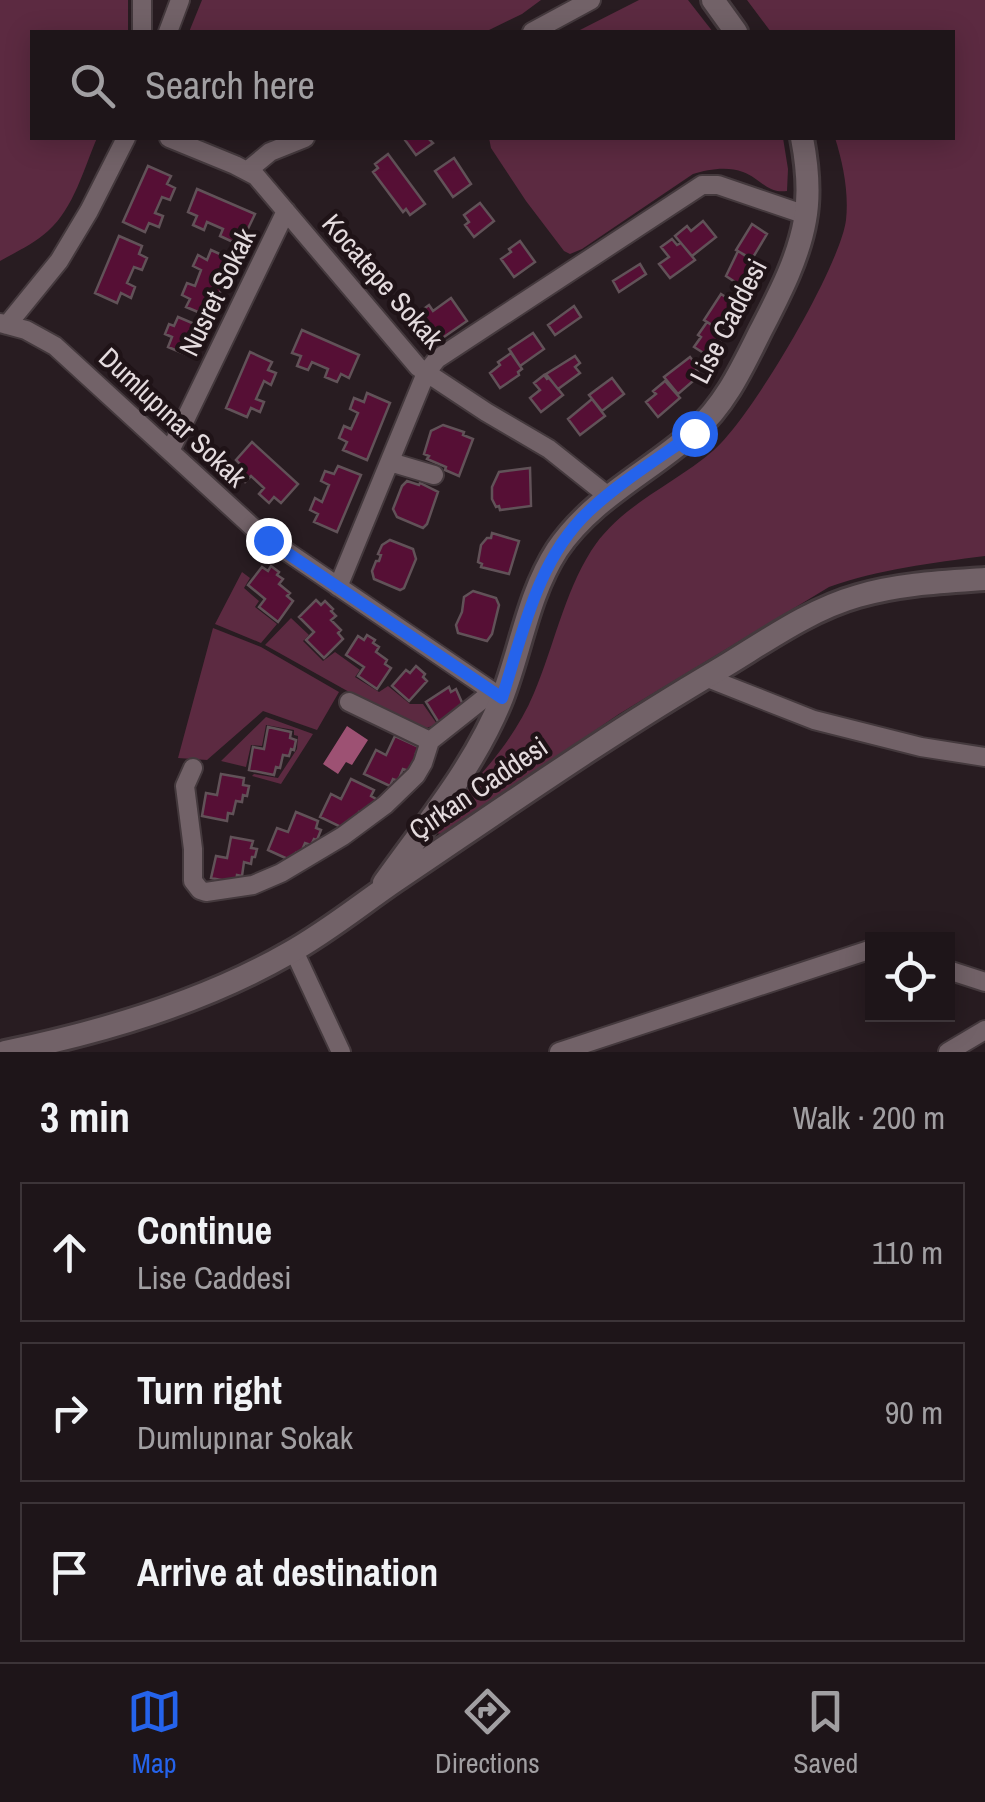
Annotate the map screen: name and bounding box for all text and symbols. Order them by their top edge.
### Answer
search box [30,30,955,140]
icon: search [65,58,120,113]
text: Search here [145,60,315,111]
street label: Kocatepe Sokak [314,205,453,357]
street label: Nusret Sokak [170,221,265,362]
street label: Lise Caddesi [680,252,776,390]
street label: Dumlupınar Sokak [91,339,255,496]
route start [672,411,718,457]
route end [246,518,292,564]
street label: Çırkan Caddesi [401,728,555,848]
map controls [865,932,955,1022]
button: locate [865,932,955,1022]
text: 3 min [40,1089,130,1145]
text: Walk · 200 m [793,1096,945,1139]
text: Continue [137,1205,272,1256]
icon: ahead [42,1225,97,1280]
text: 110 m [872,1231,943,1274]
text: Lise Caddesi [137,1256,292,1299]
text: Turn right [137,1365,282,1416]
icon: right [42,1385,97,1440]
text: 90 m [885,1391,943,1434]
text: Dumlupınar Sokak [137,1416,353,1459]
icon: arrive [42,1545,97,1600]
text: Arrive at destination [137,1547,438,1598]
tab: Map [127,1684,182,1782]
tab: Directions [435,1684,540,1782]
tab: Saved [793,1684,858,1782]

